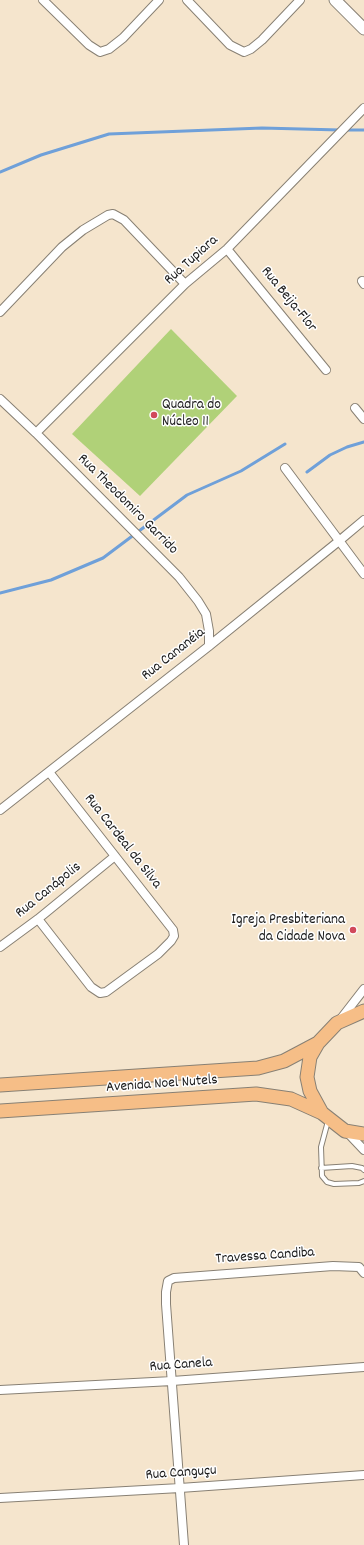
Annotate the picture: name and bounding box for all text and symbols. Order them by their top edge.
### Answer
street label: Rua Tupiara [161,232,223,290]
street label: Rua Beija-Flor [256,264,320,336]
place label: Quadra do Núcleo 11 [162,397,221,432]
marker: Quadra do Núcleo 11 [149,410,159,420]
street label: Rua Theodomiro Garrido [73,451,181,559]
street label: Rua Cananéia [139,625,209,685]
street label: Rua Cardeal da Silva [79,791,165,893]
street label: Rua Canápolis [13,859,85,923]
place label: Igreja Presbiteriana da Cidade Nova [231,912,345,947]
marker: Igreja Presbiteriana da Cidade Nova [348,925,358,935]
street label: Avenida Noel Nutels [106,1072,218,1098]
street label: Travessa Candiba [215,1245,315,1269]
street label: Rua Canela [149,1355,213,1377]
street label: Rua Canguçu [145,1463,217,1485]

